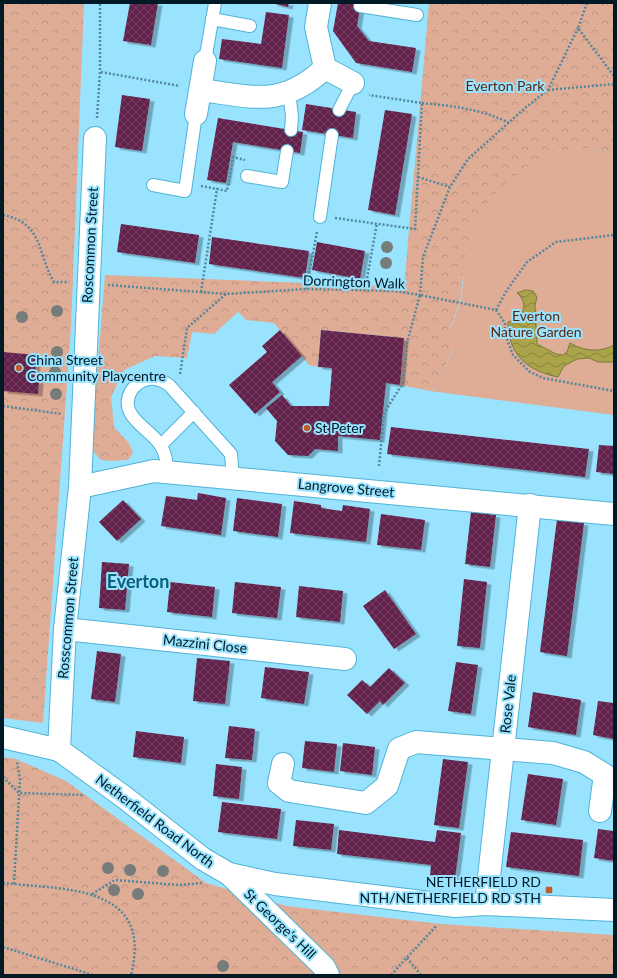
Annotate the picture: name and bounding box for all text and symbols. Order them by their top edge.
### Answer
park label: Everton Park [466,77,545,94]
street label: Roscommon Street [78,187,101,303]
street label: Dorrington Walk [303,271,406,292]
park label: Everton Nature Garden [491,307,581,340]
place label: China Street Community Playcentre [27,351,166,384]
marker: China Street Community Playcentre [14,363,24,373]
place label: St Peter [315,419,364,436]
marker: St Peter [302,423,312,433]
street label: Langrove Street [297,475,395,500]
street label: Rosscommon Street [54,556,81,680]
district label: Everton [107,570,169,592]
street label: Mazzini Close [162,631,248,656]
street label: Rose Vale [496,674,519,734]
street label: Netherfield Road North [93,770,218,871]
place label: NETHERFIELD RD NTH/NETHERFIELD RD STH [360,873,541,906]
street label: St George's Hill [241,885,320,962]
marker: NETHERFIELD RD NTH/NETHERFIELD RD STH [544,885,554,895]

